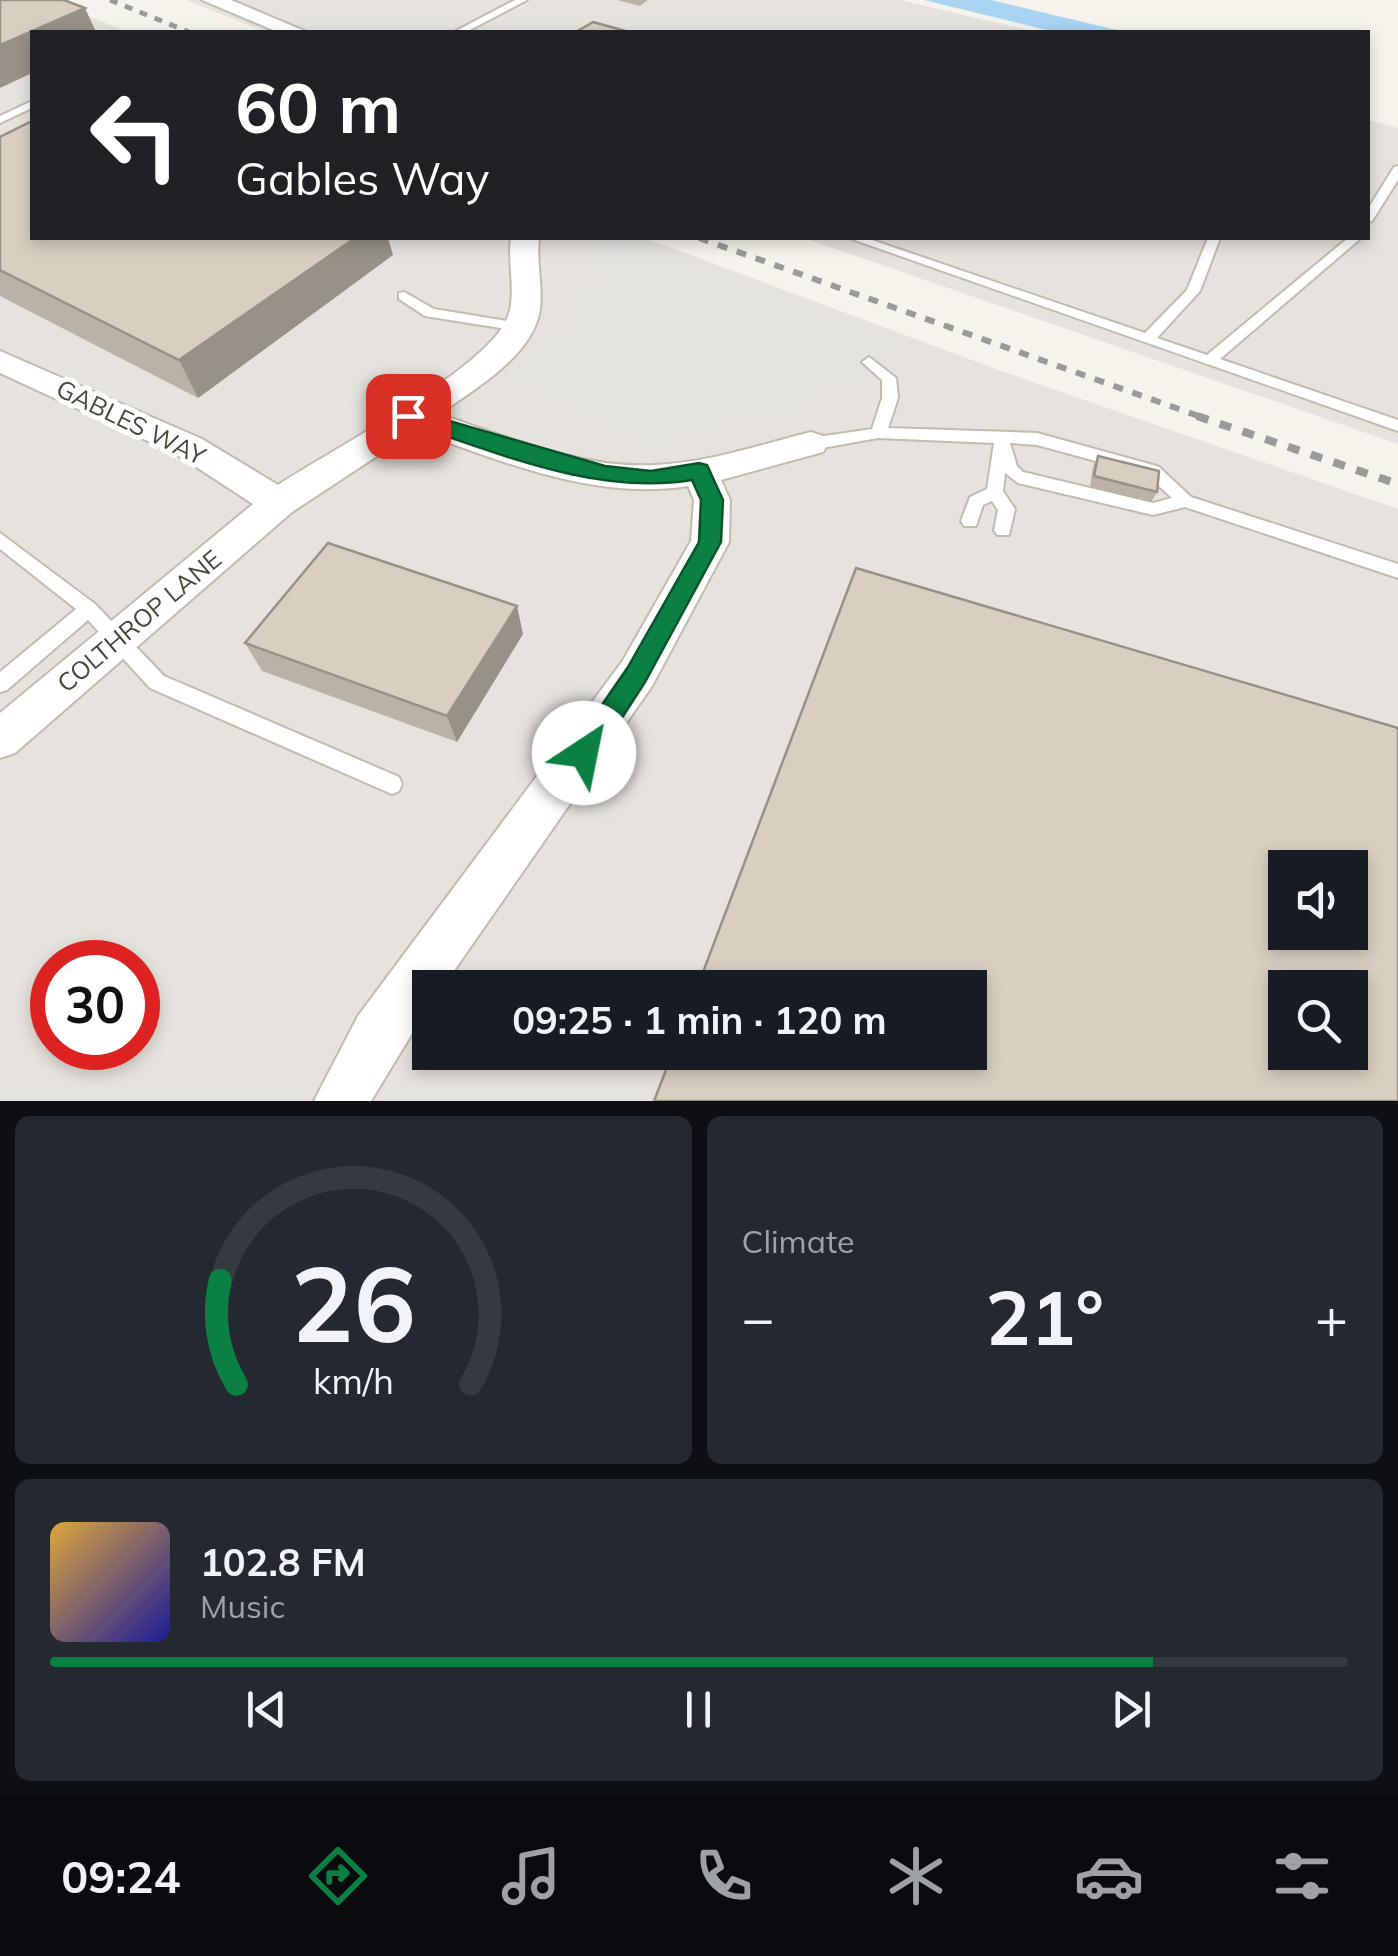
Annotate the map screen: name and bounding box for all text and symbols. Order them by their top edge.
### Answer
text: 60 m [235,63,401,151]
icon: left [70,70,200,200]
text: Gables Way [235,150,489,206]
street label: GABLES WAY [52,372,212,471]
pin [366,374,451,459]
icon: arrive [381,389,436,444]
street label: COLTHROP LANE [50,543,227,698]
position arrow [532,701,636,805]
map controls [1268,850,1368,1070]
button: sound [1268,850,1368,950]
speed limit sign: 30 [30,940,160,1070]
button: search [1268,970,1368,1070]
text: 09:25 · 1 min · 120 m [512,996,887,1044]
text: Climate [742,1221,854,1261]
text: 26 [291,1237,416,1368]
text: 21° [986,1270,1104,1364]
text: − [742,1283,775,1352]
text: + [1315,1283,1348,1352]
text: km/h [313,1358,394,1403]
text: 102.8 FM [200,1538,366,1586]
text: Music [200,1586,285,1626]
icon: previous [239,1682,294,1737]
icon: pause [671,1682,726,1737]
icon: next [1104,1682,1159,1737]
icon: directions [303,1841,373,1911]
icon: music [496,1841,566,1911]
icon: phone [689,1841,759,1911]
icon: climate [881,1841,951,1911]
icon: car [1074,1841,1144,1911]
icon: filters [1267,1841,1337,1911]
text: 09:24 [61,1848,181,1904]

